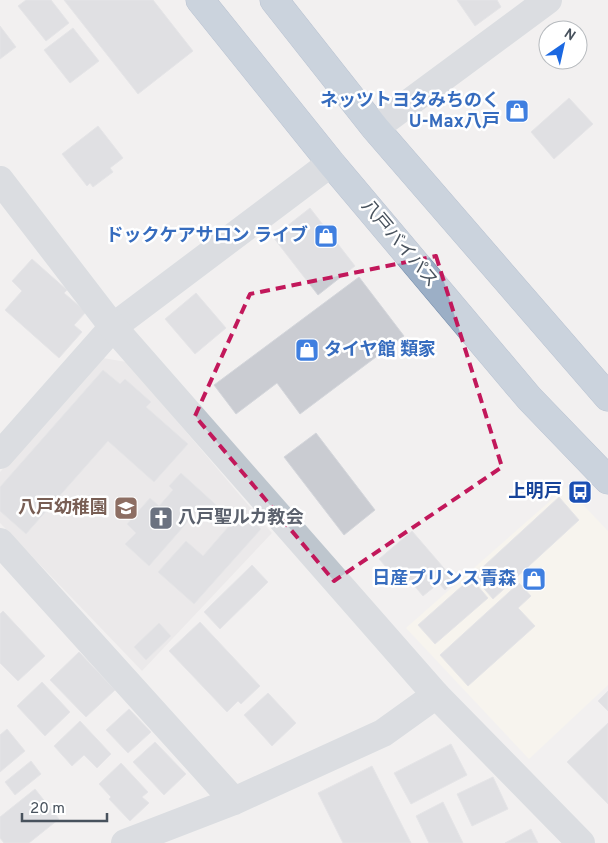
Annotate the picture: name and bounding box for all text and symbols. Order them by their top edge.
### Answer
north arrow [538,20,588,70]
text: N [561,26,578,45]
place label: ネッツトヨタみちのく U-Max八戸 [320,90,500,134]
shop icon: ネッツトヨタみちのく U-Max八戸 [504,98,530,124]
street label: 八戸バイパス [356,195,442,293]
shop icon: ドックケアサロン ライブ [313,223,339,249]
place label: ドックケアサロン ライブ [106,225,308,248]
shop icon: タイヤ館 類家 [294,337,320,363]
place label: タイヤ館 類家 [324,339,436,362]
bus stop icon: 上明戸 [567,479,593,505]
place label: 上明戸 [508,481,562,504]
school or university icon: 八戸幼稚園 [113,495,139,521]
place label: 八戸幼稚園 [18,497,108,520]
church icon: 八戸聖ルカ教会 [148,505,174,531]
place label: 八戸聖ルカ教会 [178,507,303,530]
shop icon: 日産プリンス青森 [521,566,547,592]
place label: 日産プリンス青森 [372,568,516,591]
scale bar [22,790,108,822]
text: 20 m [30,800,65,819]

